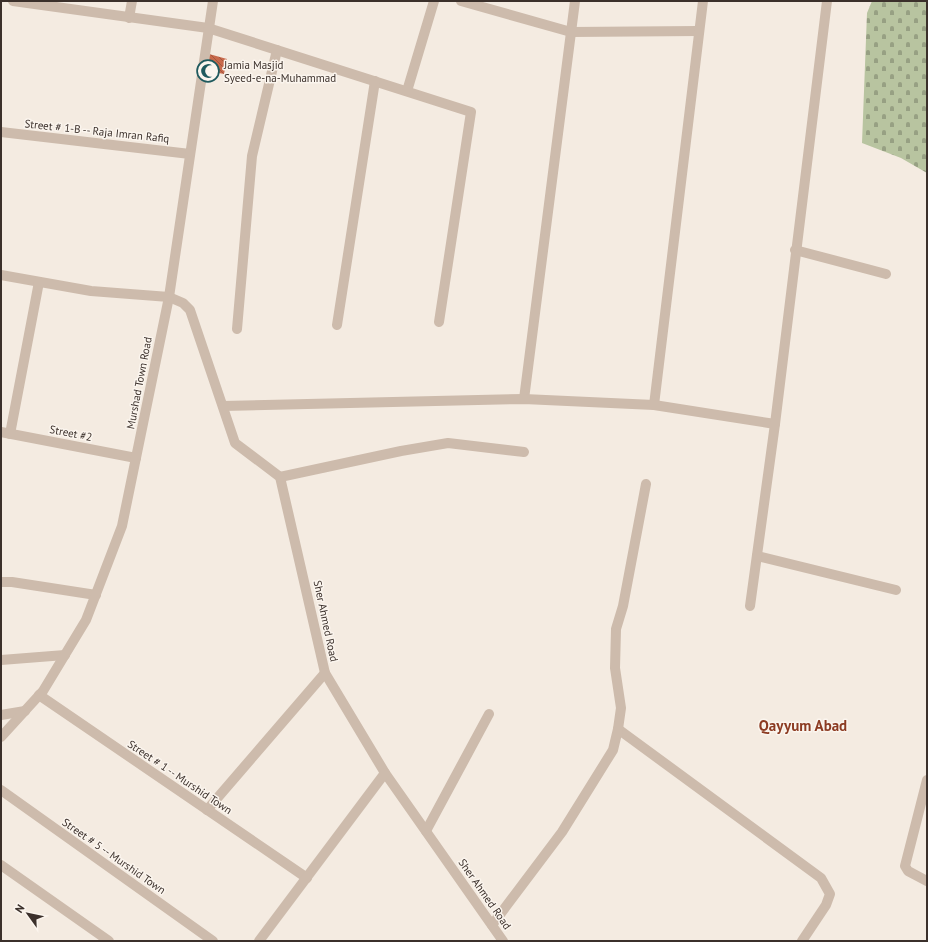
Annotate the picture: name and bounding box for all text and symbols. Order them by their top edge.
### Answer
mosque icon: Jamia Masjid Syeed-e-na-Muhammad [195,58,221,84]
place label: Jamia Masjid Syeed-e-na-Muhammad [223,58,336,85]
street label: Street # 1-B -- Raja Imran Rafiq [24,116,170,146]
street label: Murshad Town Road [123,336,155,430]
street label: Street #2 [49,422,93,444]
street label: Sher Ahmed Road [311,579,341,663]
district label: Qayyum Abad [759,716,847,735]
street label: Street # 1 -- Murshid Town [125,737,235,817]
street label: Street # 5 -- Murshid Town [60,815,168,897]
street label: Sher Ahmed Road [455,856,515,932]
north arrow [8,894,48,934]
text: N [12,902,27,915]

